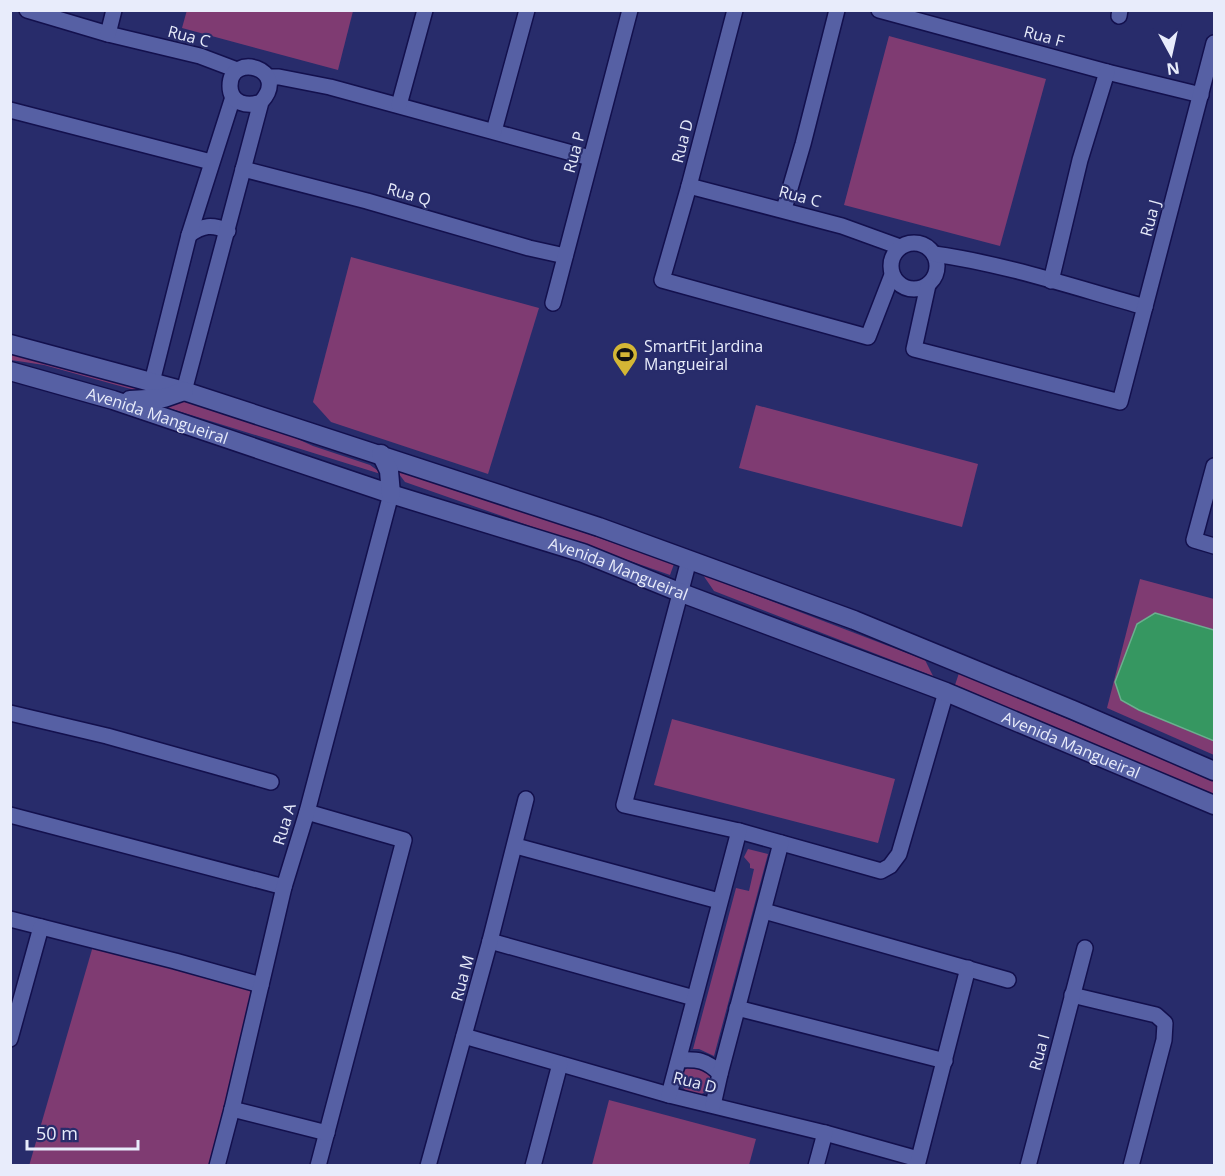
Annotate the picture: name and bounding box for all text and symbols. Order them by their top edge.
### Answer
street label: Rua C [165,20,213,52]
street label: Rua F [1021,20,1067,52]
north arrow [1141,24,1201,84]
text: N [1165,57,1181,81]
street label: Rua D [666,117,698,165]
street label: Rua P [558,129,590,175]
street label: Rua Q [384,177,434,211]
street label: Rua C [776,180,824,212]
street label: Rua J [1135,197,1165,239]
place label: SmartFit Jardina Mangueiral [644,335,763,375]
sports icon: SmartFit Jardina Mangueiral [610,340,640,378]
street label: Avenida Mangueiral [84,382,231,449]
street label: Avenida Mangueiral [546,532,691,605]
street label: Avenida Mangueiral [999,706,1144,784]
street label: Rua A [267,799,301,848]
street label: Rua M [445,952,479,1004]
street label: Rua I [1024,1031,1054,1073]
street label: Rua D [671,1066,719,1098]
scale bar [27,1113,138,1151]
text: 50 m [36,1121,78,1145]

